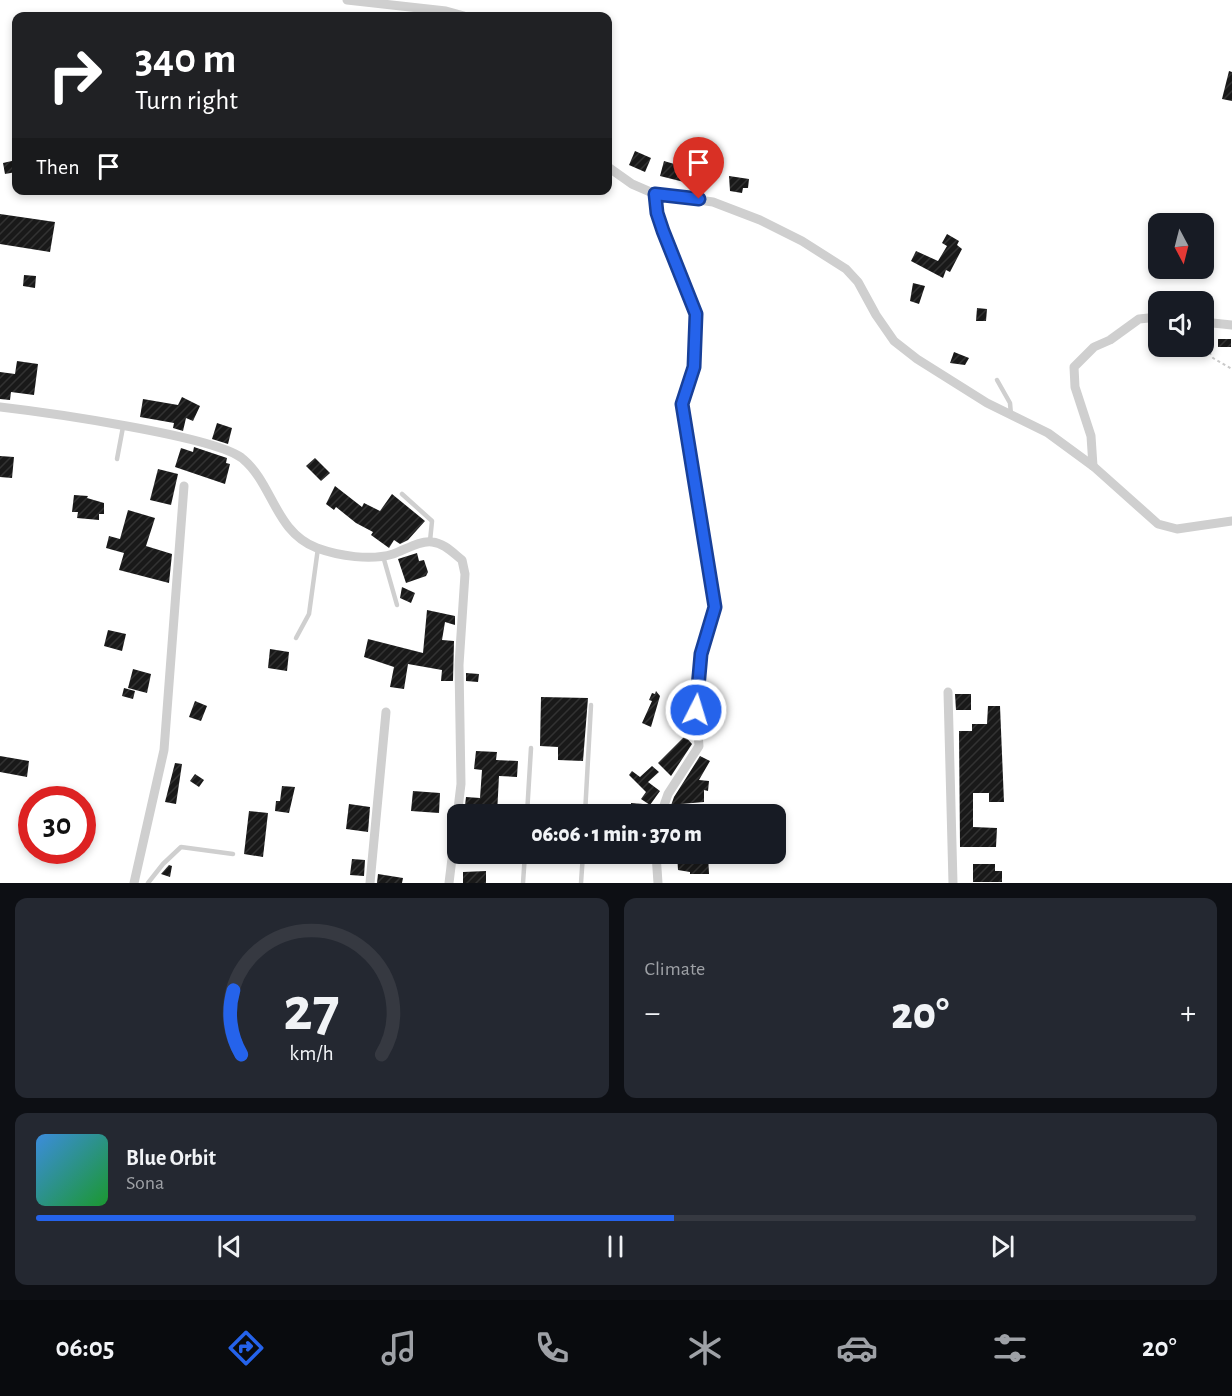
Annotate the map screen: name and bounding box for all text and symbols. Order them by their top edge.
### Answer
icon: right [36,36,114,114]
text: 340 m [135,38,236,80]
text: Turn right [135,87,238,114]
pin [673,137,724,199]
icon: arrive [682,146,715,179]
icon: arrive [92,150,125,183]
text: Then [36,156,80,178]
north arrow [1148,213,1214,279]
map controls [1148,213,1214,357]
button: sound [1148,291,1214,357]
position arrow [664,678,728,742]
speed limit sign: 30 [18,786,96,864]
text: 06:06 · 1 min · 370 m [531,823,702,845]
text: Climate [645,959,705,979]
text: 27 [284,979,340,1041]
text: 20° [891,992,949,1037]
text: − [645,997,660,1030]
text: + [1180,997,1196,1030]
text: km/h [290,1043,334,1064]
text: Blue Orbit [126,1147,216,1169]
text: Sona [126,1173,164,1193]
icon: previous [213,1230,246,1263]
icon: pause [599,1230,632,1263]
icon: next [986,1230,1019,1263]
icon: directions [225,1327,267,1369]
icon: music [378,1327,420,1369]
icon: phone [531,1327,573,1369]
icon: climate [684,1327,726,1369]
icon: car [836,1327,878,1369]
icon: filters [989,1327,1031,1369]
text: 06:05 [55,1334,114,1361]
text: 20° [1142,1334,1177,1361]

